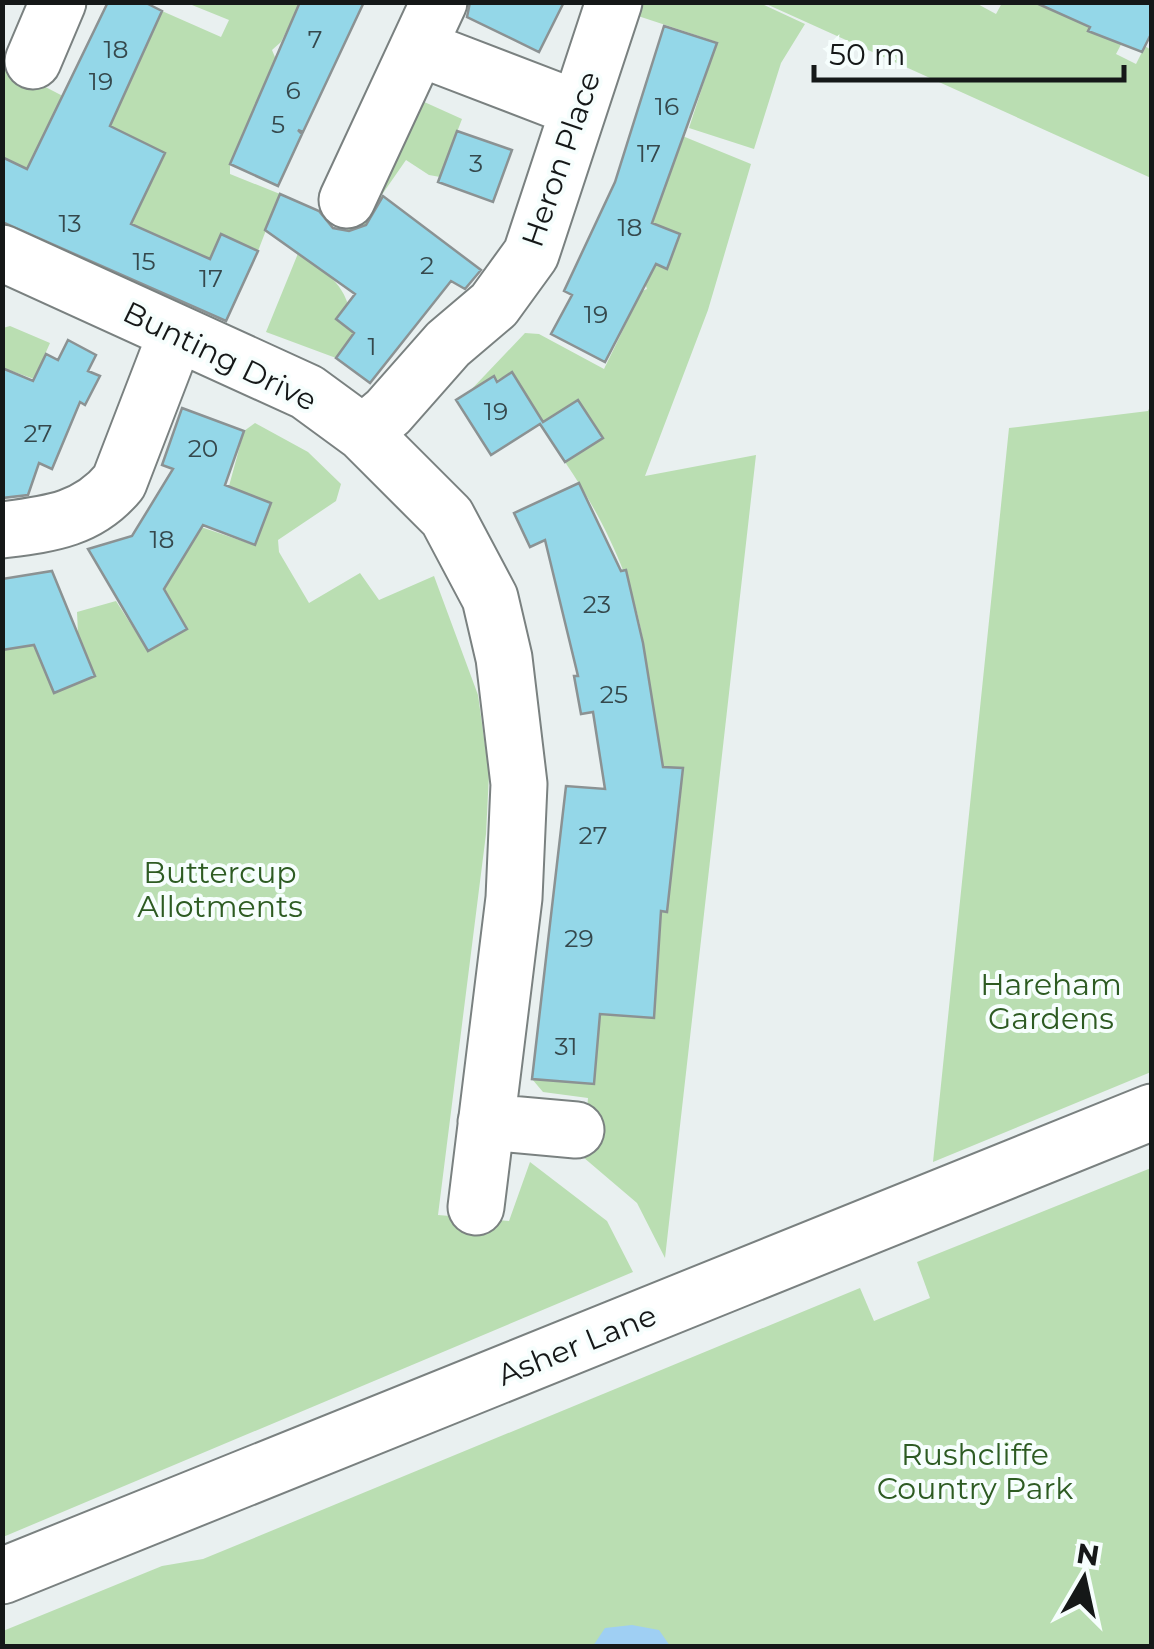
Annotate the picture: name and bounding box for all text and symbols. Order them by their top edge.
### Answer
scale bar [814,20,1124,82]
house number: 7 [308,24,322,54]
house number: 18 [104,34,128,64]
text: 50 m [829,36,906,73]
house number: 19 [89,66,113,96]
street label: Heron Place [514,66,608,252]
house number: 6 [285,75,301,105]
house number: 16 [655,91,679,121]
house number: 5 [271,109,285,139]
house number: 17 [637,138,661,168]
house number: 3 [469,148,483,178]
house number: 13 [58,208,82,238]
house number: 18 [618,212,642,242]
house number: 15 [132,246,156,276]
house number: 2 [420,250,434,280]
house number: 17 [199,263,223,293]
street label: Bunting Drive [117,293,323,419]
house number: 19 [584,299,608,329]
house number: 1 [367,331,377,361]
house number: 19 [484,396,508,426]
house number: 27 [24,418,52,448]
house number: 20 [188,433,218,463]
house number: 18 [150,524,174,554]
house number: 23 [583,589,611,619]
house number: 25 [600,679,628,709]
house number: 27 [579,820,607,850]
park label: Buttercup Allotments [137,854,303,925]
house number: 29 [564,923,594,953]
park label: Hareham Gardens [980,966,1122,1037]
house number: 31 [554,1031,578,1061]
street label: Asher Lane [492,1296,662,1394]
park label: Rushcliffe Country Park [877,1436,1073,1507]
north arrow [1034,1529,1134,1629]
text: N [1074,1536,1102,1573]

